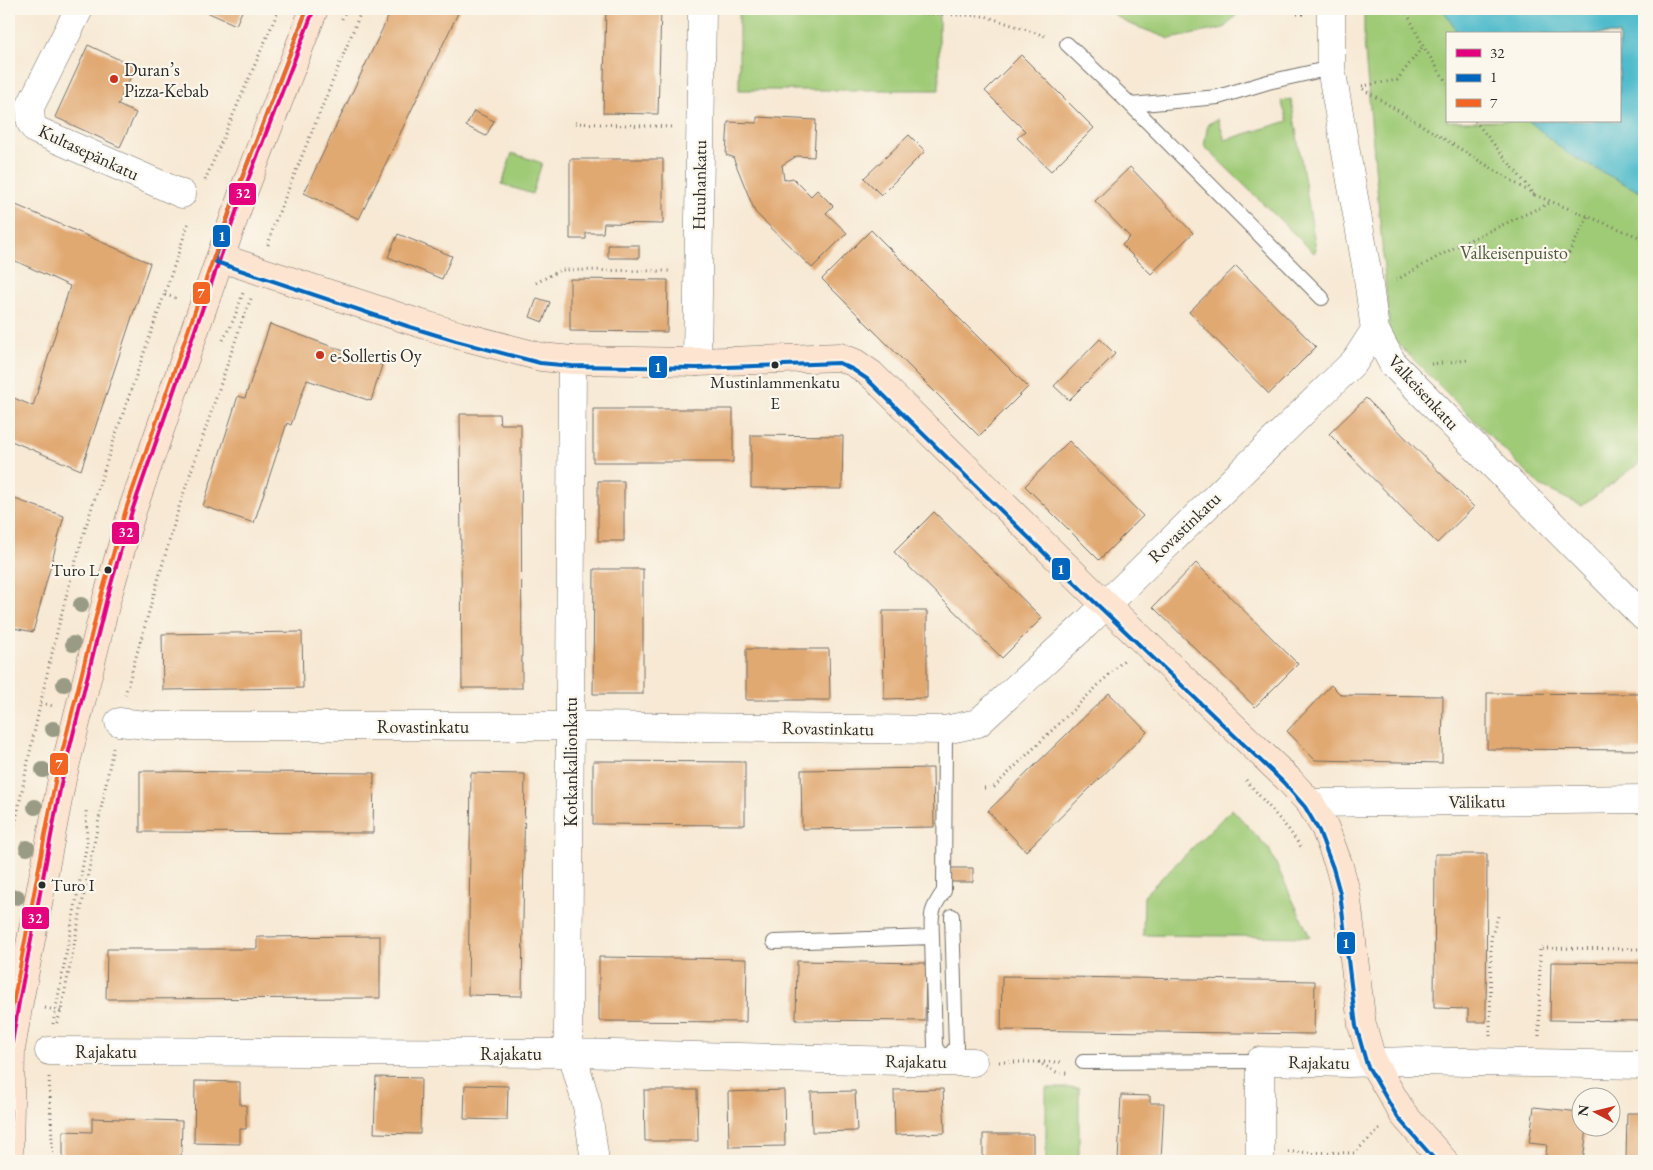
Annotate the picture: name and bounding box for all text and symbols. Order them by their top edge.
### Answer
legend [1446,32,1620,122]
text: 32 [1490,43,1505,62]
place label: Duran’s Pizza-Kebab [124,58,209,102]
text: 1 [1490,67,1497,86]
marker: Duran’s Pizza-Kebab [108,73,120,85]
text: 7 [1490,93,1498,112]
street label: Kultasepänkatu [35,119,143,185]
street label: Huuhankatu [687,139,711,230]
line badge: 32 [228,182,257,206]
text: 32 [236,184,251,202]
line badge: 1 [212,224,231,248]
text: 1 [218,227,226,245]
park label: Valkeisenpuisto [1460,241,1568,264]
line badge: 7 [192,281,211,305]
text: 7 [197,284,205,302]
place label: e-Sollertis Oy [330,344,422,367]
marker: e-Sollertis Oy [314,349,326,361]
street label: Valkeisenkatu [1383,349,1465,435]
line badge: 1 [648,355,668,379]
text: 1 [654,358,662,376]
marker: Mustinlammenkatu E [770,360,780,370]
place label: Mustinlammenkatu E [710,371,840,414]
street label: Rovastinkatu [1143,486,1226,567]
line badge: 32 [111,521,140,545]
text: 32 [119,523,134,541]
line badge: 1 [1051,557,1071,581]
place label: Turo L [51,559,99,581]
text: 1 [1057,560,1065,578]
marker: Turo L [103,565,113,575]
street label: Kotkankallionkatu [559,697,582,827]
street label: Rovastinkatu [377,715,470,738]
street label: Rovastinkatu [782,716,875,740]
line badge: 7 [49,752,69,776]
text: 7 [55,755,63,773]
street label: Välikatu [1448,789,1506,813]
place label: Turo I [51,874,95,896]
marker: Turo I [37,880,47,890]
line badge: 32 [21,906,50,930]
text: 32 [28,909,43,927]
line badge: 1 [1336,931,1356,955]
text: 1 [1342,934,1350,952]
street label: Rajakatu [75,1040,137,1063]
street label: Rajakatu [480,1042,542,1065]
street label: Rajakatu [885,1049,948,1073]
street label: Rajakatu [1288,1050,1351,1074]
north arrow [1570,1088,1620,1138]
text: N [1573,1103,1593,1117]

